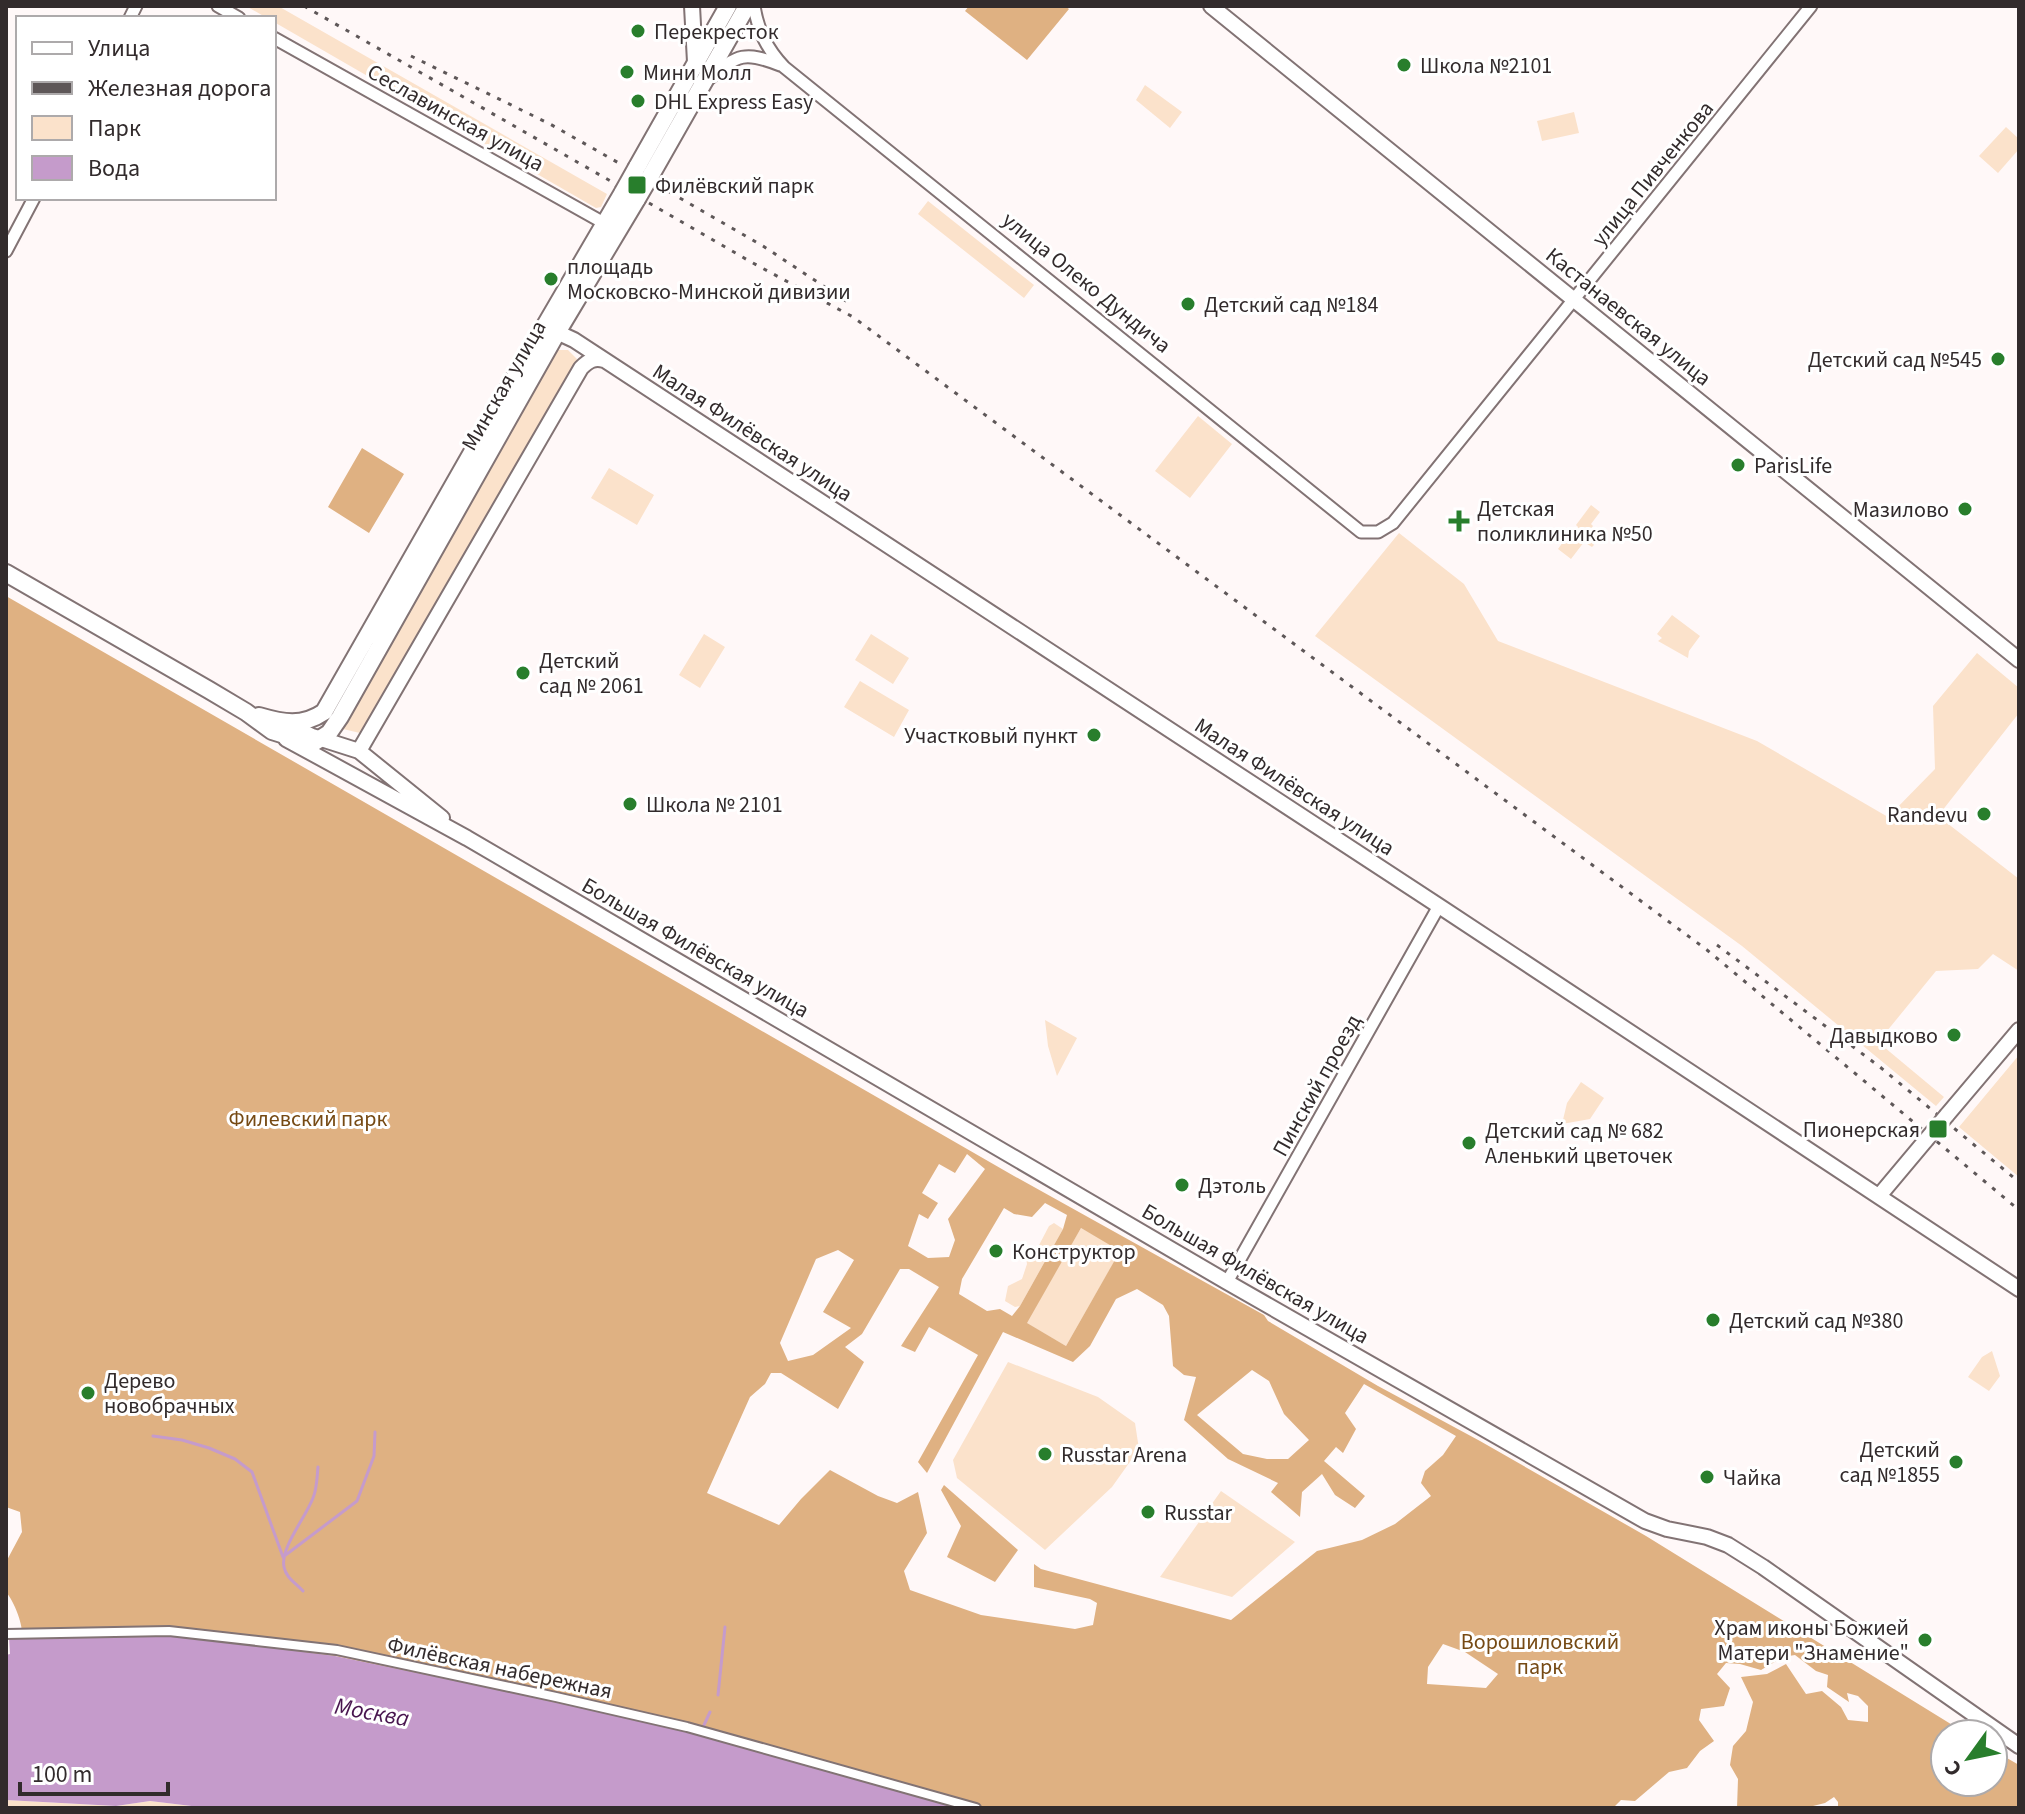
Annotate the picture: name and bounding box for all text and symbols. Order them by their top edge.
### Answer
legend [16,16,276,200]
place label: Перекресток [654,16,779,48]
marker: Перекресток [629,22,647,40]
text: Улица [88,31,150,66]
place label: Школа №2101 [1420,50,1552,82]
street label: Сеславинская улица [361,56,550,180]
marker: Школа №2101 [1395,56,1413,74]
place label: Мини Молл [643,57,752,89]
marker: Мини Молл [618,63,636,81]
text: Железная дорога [88,71,271,106]
place label: DHL Express Easy [654,86,814,118]
marker: DHL Express Easy [629,92,647,110]
street label: улица Пивченкова [1584,94,1722,253]
text: Парк [88,111,141,146]
text: Вода [88,151,140,186]
place label: Филёвский парк [655,170,814,202]
marker: Филёвский парк [626,174,648,196]
street label: улица Олеко Дундича [995,204,1178,361]
street label: Кастанаевская улица [1539,240,1718,394]
place label: площадь Московско-Минской дивизии [567,251,851,308]
marker: площадь Московско-Минской дивизии [542,270,560,288]
place label: Детский сад №184 [1204,289,1378,321]
marker: Детский сад №184 [1179,295,1197,313]
street label: Минская улица [454,314,554,457]
place label: Детский сад №545 [1808,344,1982,376]
marker: Детский сад №545 [1989,350,2007,368]
street label: Малая Филёвская улица [646,356,859,510]
place label: ParisLife [1754,450,1832,482]
marker: ParisLife [1729,456,1747,474]
place label: Детская поликлиника №50 [1477,493,1653,550]
place label: Мазилово [1853,494,1949,526]
marker: Мазилово [1956,500,1974,518]
marker: Детская поликлиника №50 [1448,510,1470,532]
place label: Детский сад № 2061 [539,645,644,702]
marker: Детский сад № 2061 [514,664,532,682]
street label: Малая Филёвская улица [1188,710,1401,864]
place label: Участковый пункт [904,720,1078,752]
marker: Участковый пункт [1085,726,1103,744]
place label: Школа № 2101 [646,789,783,821]
marker: Школа № 2101 [621,795,639,813]
place label: Randevu [1887,799,1968,831]
marker: Randevu [1975,805,1993,823]
street label: Большая Филёвская улица [576,870,815,1026]
street label: Пинский проезд [1265,1008,1369,1162]
place label: Давыдково [1829,1020,1938,1052]
marker: Давыдково [1945,1026,1963,1044]
park label: Филевский парк [229,1103,388,1135]
place label: Пионерская [1803,1114,1920,1146]
place label: Детский сад № 682 Аленький цветочек [1485,1115,1672,1172]
marker: Пионерская [1927,1118,1949,1140]
marker: Детский сад № 682 Аленький цветочек [1460,1134,1478,1152]
place label: Дэтоль [1198,1170,1266,1202]
marker: Дэтоль [1173,1176,1191,1194]
street label: Большая Филёвская улица [1136,1196,1375,1352]
place label: Конструктор [1012,1236,1136,1268]
marker: Конструктор [987,1242,1005,1260]
place label: Детский сад №380 [1729,1305,1903,1337]
marker: Детский сад №380 [1704,1311,1722,1329]
place label: Дерево новобрачных [104,1365,235,1422]
marker: Дерево новобрачных [79,1384,97,1402]
place label: Детский сад №1855 [1840,1434,1940,1491]
place label: Russtar Arena [1061,1439,1187,1471]
marker: Russtar Arena [1036,1445,1054,1463]
marker: Детский сад №1855 [1947,1453,1965,1471]
place label: Чайка [1723,1462,1781,1494]
marker: Чайка [1698,1468,1716,1486]
place label: Russtar [1164,1497,1233,1529]
marker: Russtar [1139,1503,1157,1521]
place label: Храм иконы Божией Матери "Знамение" [1714,1612,1909,1669]
park label: Ворошиловский парк [1461,1626,1619,1683]
street label: Филёвская набережная [384,1629,615,1707]
marker: Храм иконы Божией Матери "Знамение" [1916,1631,1934,1649]
water label: Москва [332,1689,412,1736]
north arrow [1929,1718,2009,1798]
scale bar [20,1746,168,1796]
text: С [1936,1754,1970,1782]
text: 100 m [32,1757,92,1792]

